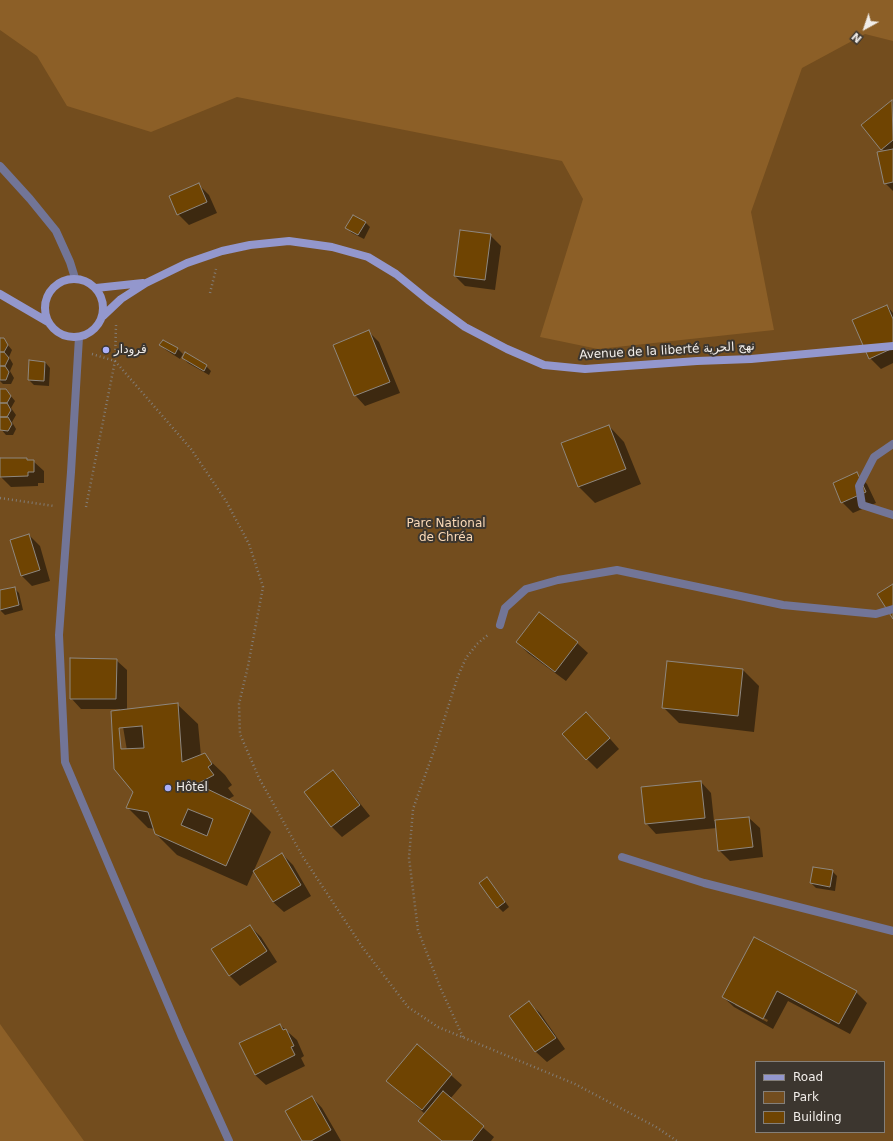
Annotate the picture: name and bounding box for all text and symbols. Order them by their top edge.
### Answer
north arrow [845,8,885,48]
text: N [849,30,865,46]
street label: Avenue de la liberté نهج الحرية [579,339,755,363]
place label: فرودار [114,343,147,357]
marker: فرودار [101,345,111,355]
park label: Parc National de Chréa [406,517,486,545]
place label: Hôtel [176,781,208,795]
marker: Hôtel [163,783,173,793]
legend [755,1061,885,1133]
text: Road [793,1070,823,1084]
text: Park [793,1090,819,1104]
text: Building [793,1110,842,1124]

